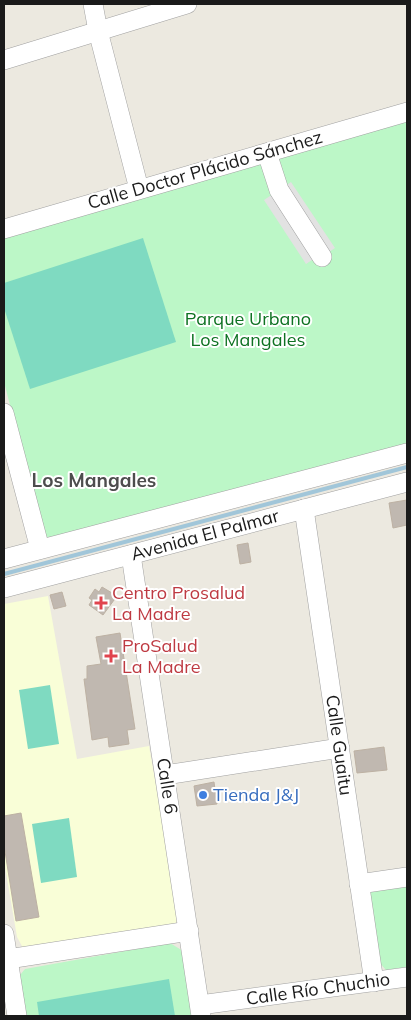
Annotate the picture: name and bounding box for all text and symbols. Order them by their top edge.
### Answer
street label: Calle Doctor Plácido Sánchez [85,125,325,214]
park label: Parque Urbano Los Mangales [185,307,311,351]
district label: Los Mangales [32,468,156,492]
street label: Avenida El Palmar [128,504,282,565]
place label: Centro Prosalud La Madre [112,581,245,625]
marker: Centro Prosalud La Madre [94,596,108,610]
place label: ProSalud La Madre [122,634,201,678]
marker: ProSalud La Madre [104,649,118,663]
street label: Calle Guaitu [321,693,358,797]
street label: Calle 6 [152,756,183,816]
place label: Tienda J&J [213,783,299,806]
marker: Tienda J&J [197,789,209,801]
street label: Calle Río Chuchio [245,967,391,1010]

